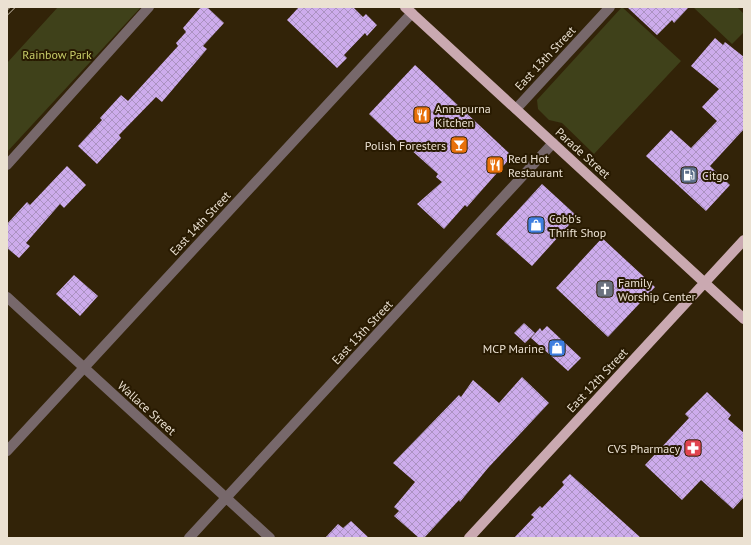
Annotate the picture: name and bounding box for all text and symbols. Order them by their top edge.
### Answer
street label: East 13th Street [511,23,579,93]
park label: Rainbow Park [22,47,92,62]
place label: Annapurna Kitchen [435,101,491,130]
restaurant icon: Annapurna Kitchen [412,105,432,125]
street label: Parade Street [552,124,614,182]
bar icon: Polish Foresters [449,135,469,155]
place label: Polish Foresters [365,138,446,153]
place label: Red Hot Restaurant [508,151,563,180]
restaurant icon: Red Hot Restaurant [485,155,505,175]
fuel station icon: Citgo [679,165,699,185]
place label: Citgo [702,168,729,183]
street label: East 14th Street [166,188,234,258]
place label: Cobb's Thrift Shop [549,211,606,240]
shop icon: Cobb's Thrift Shop [526,215,546,235]
place label: Family Worship Center [618,275,696,304]
church icon: Family Worship Center [595,279,615,299]
street label: East 13th Street [328,297,396,367]
shop icon: MCP Marine [547,338,567,358]
place label: MCP Marine [483,341,544,356]
street label: East 12th Street [563,345,631,415]
street label: Wallace Street [115,378,179,438]
pharmacy icon: CVS Pharmacy [683,438,703,458]
place label: CVS Pharmacy [607,441,680,456]

